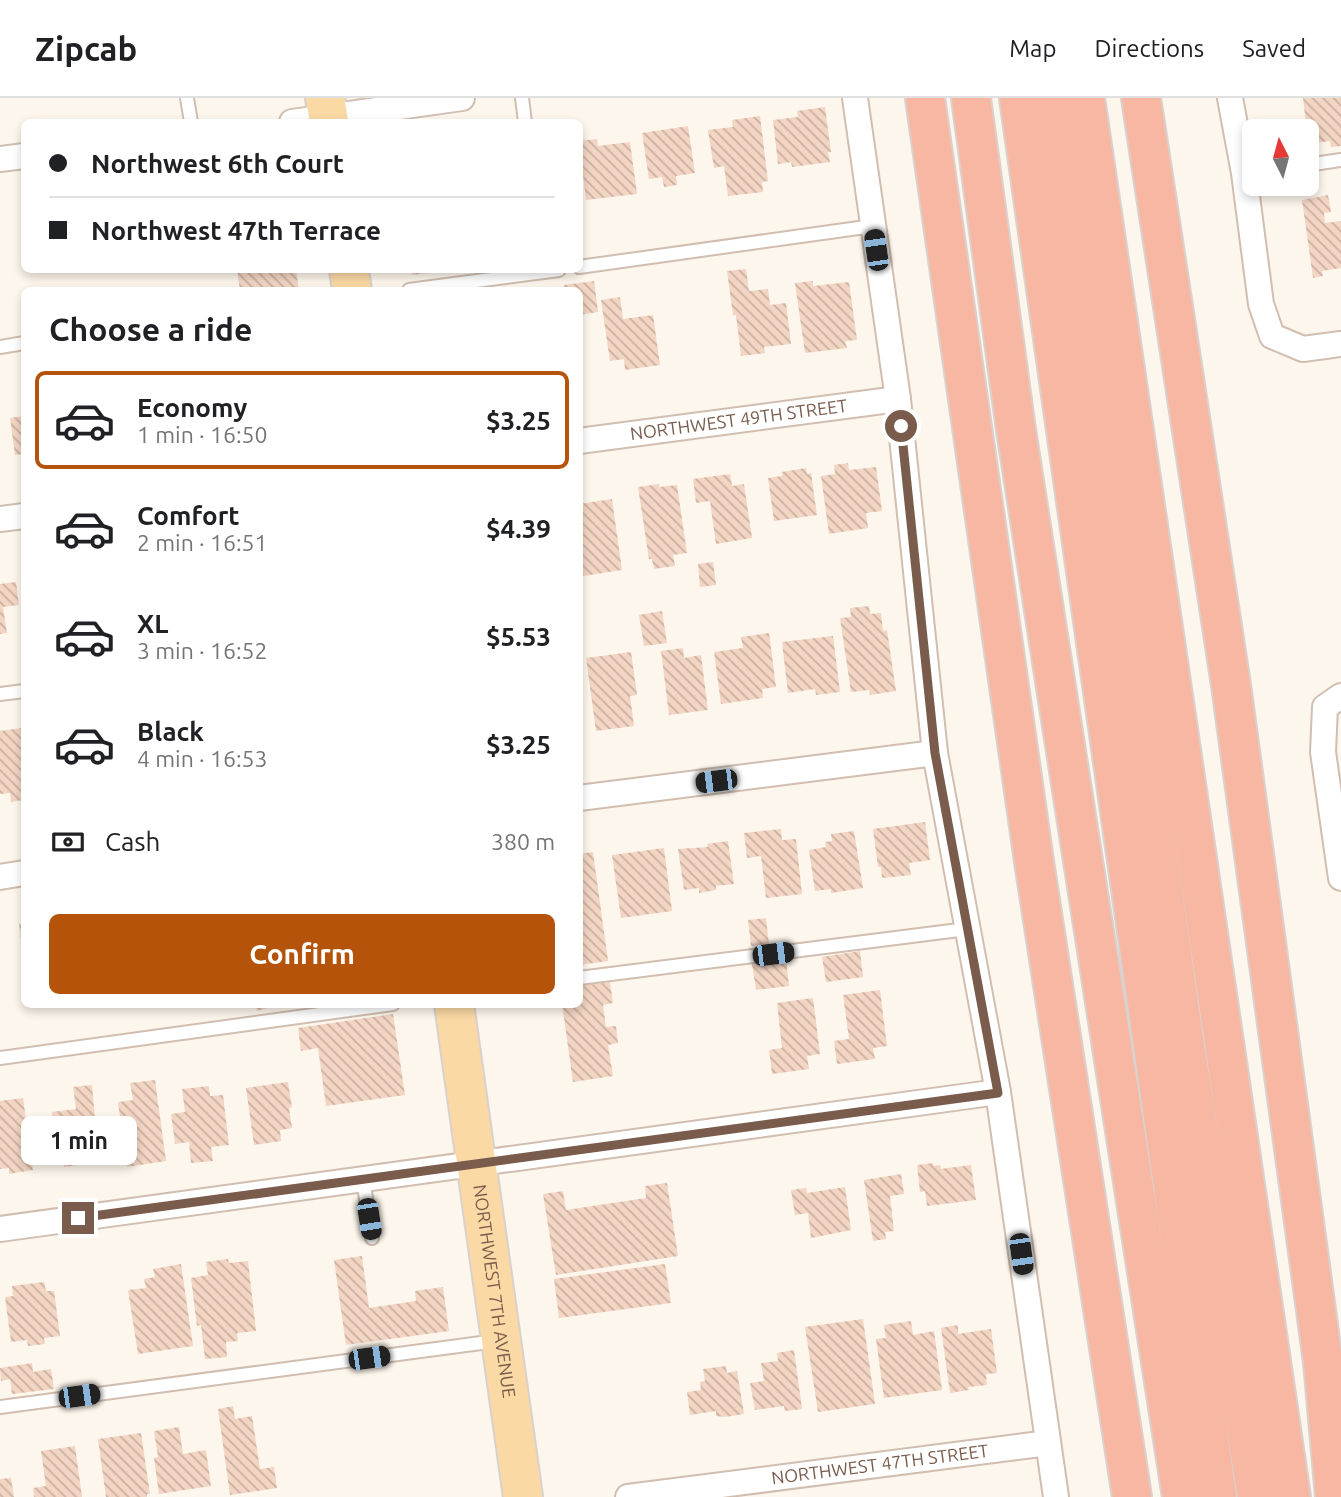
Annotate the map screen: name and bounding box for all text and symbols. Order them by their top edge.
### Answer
text: Zipcab [35,30,137,67]
text: Map [1009,35,1056,62]
text: Directions [1094,35,1204,62]
text: Saved [1242,35,1306,62]
north arrow [1242,119,1320,196]
map controls [1242,119,1319,196]
text: Northwest 6th Court [91,149,344,178]
text: Northwest 47th Terrace [91,216,381,245]
car [863,228,890,272]
text: Choose a ride [49,311,252,347]
icon: car [53,389,116,452]
text: Economy [137,393,247,422]
street label: NORTHWEST 49TH STREET [629,395,848,443]
text: $3.25 [486,406,551,435]
route start [885,410,917,442]
text: 1 min · 16:50 [137,422,268,447]
icon: car [53,497,116,560]
text: Comfort [137,501,240,530]
text: $4.39 [486,514,551,543]
text: 2 min · 16:51 [137,530,268,555]
icon: car [53,605,116,668]
text: XL [137,609,168,638]
text: $5.53 [486,622,551,651]
text: 3 min · 16:52 [137,638,268,663]
icon: car [53,713,116,776]
text: Black [137,717,204,746]
text: $3.25 [486,730,551,759]
text: 4 min · 16:53 [137,746,268,771]
car [694,768,739,794]
icon: cash [49,823,87,861]
text: Cash [105,827,160,856]
text: 380 m [491,829,555,854]
button: Confirm [49,914,555,994]
car [751,941,796,967]
callout: 1 min [20,1116,136,1166]
text: 1 min [50,1128,108,1153]
street label: NORTHWEST 7TH AVENUE [470,1183,520,1399]
car [356,1197,383,1241]
route end [62,1202,94,1234]
car [1008,1232,1035,1276]
car [347,1345,392,1371]
car [57,1383,102,1409]
street label: NORTHWEST 47TH STREET [770,1440,990,1487]

